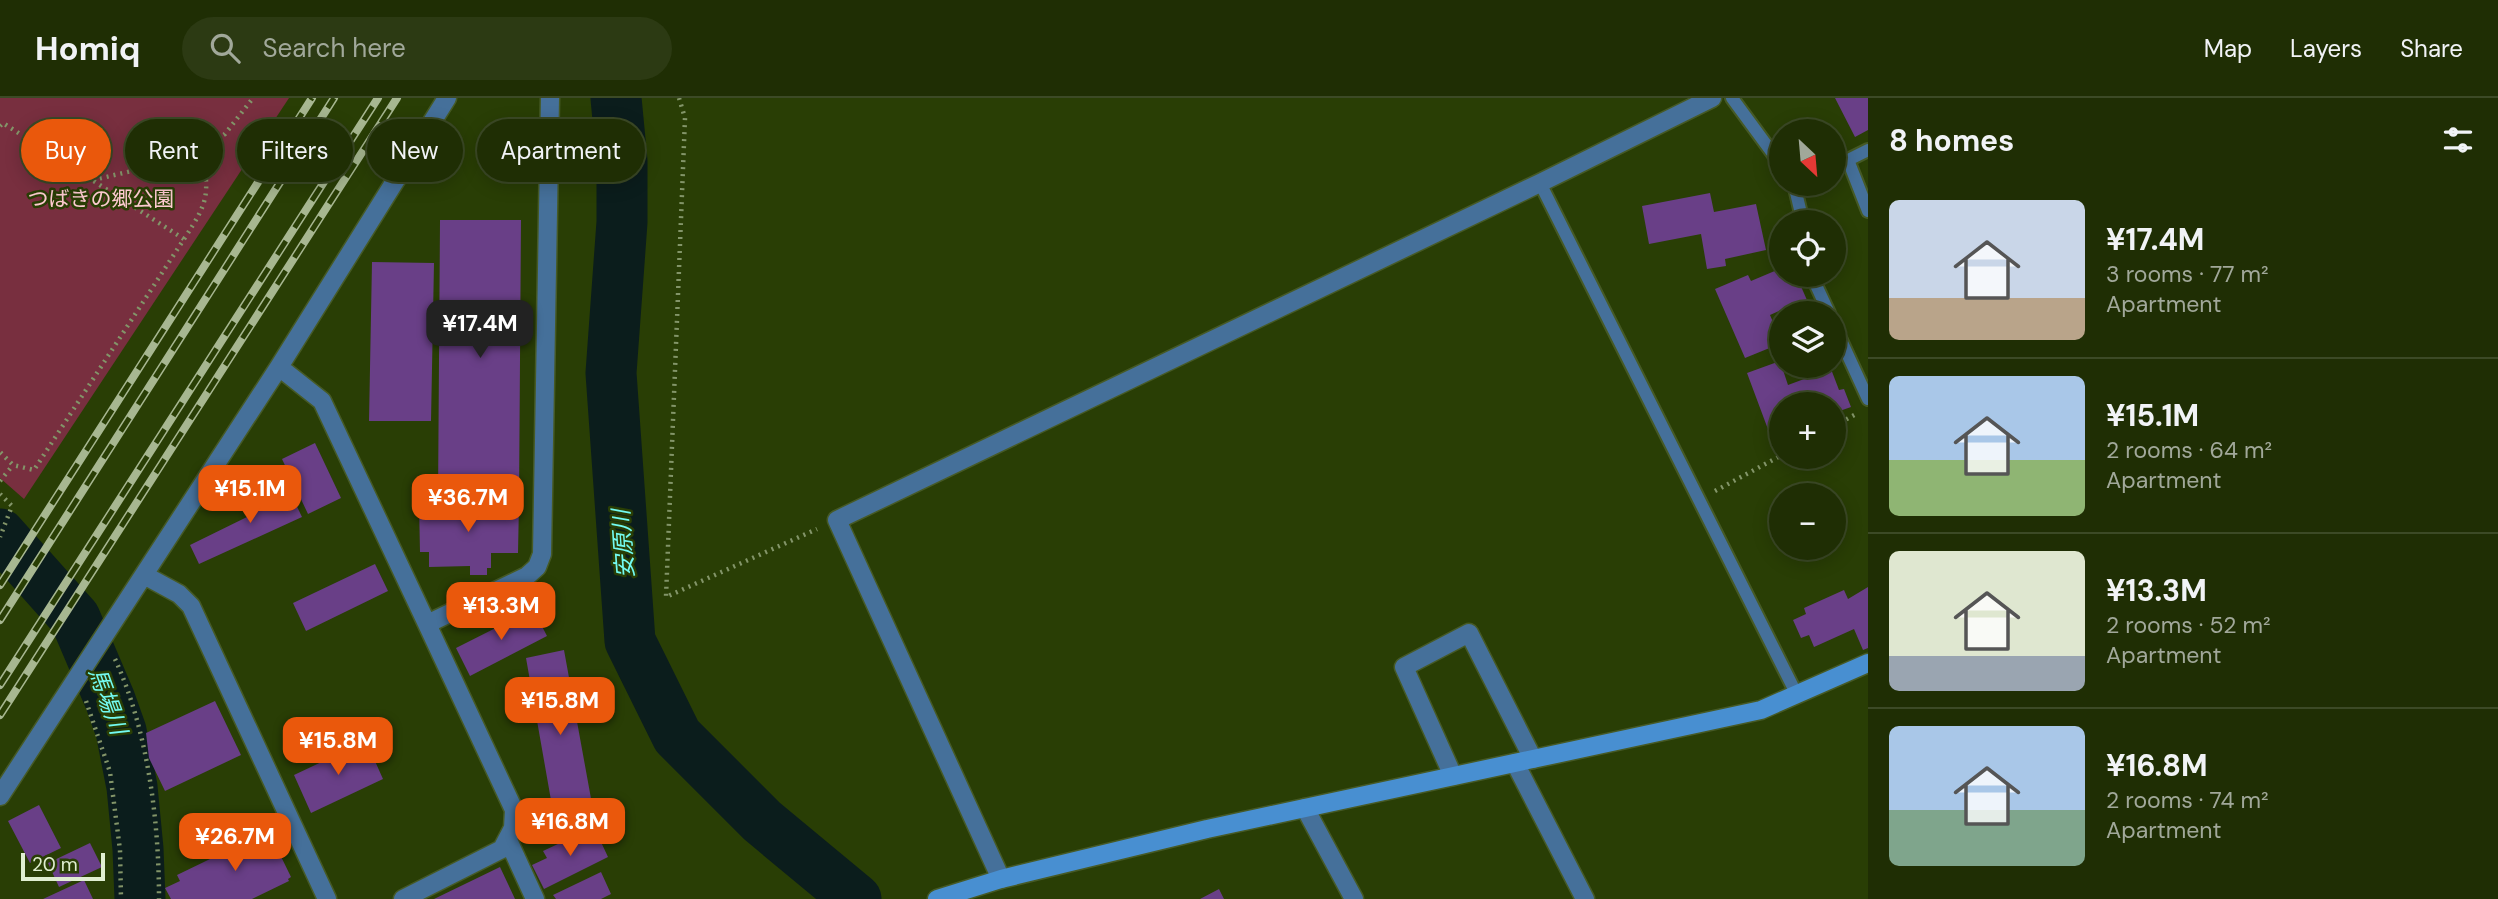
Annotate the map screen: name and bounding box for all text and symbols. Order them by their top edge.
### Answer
search box [182,17,672,80]
text: Homiq [35,27,140,70]
icon: search [206,29,244,67]
text: Search here [262,31,406,65]
text: Map [2204,33,2252,64]
text: Layers [2290,33,2362,64]
text: Share [2400,33,2463,64]
chip: Buy [21,119,111,182]
chip: Rent [125,119,223,182]
chip: Filters [237,119,353,182]
chip: New [367,119,463,182]
chip: Apartment [477,119,645,182]
north arrow [1769,119,1846,196]
map controls [1769,119,1846,560]
text: 8 homes [1889,121,2014,160]
icon: filters [2439,121,2477,159]
park label: つばきの郷公園 [28,185,175,213]
button: locate [1769,210,1846,287]
text: ¥17.4M [2106,220,2204,259]
icon: home [1945,228,2029,312]
text: 3 rooms · 77 m² [2106,259,2269,289]
text: Apartment [2106,289,2221,319]
pin: ¥17.4M [423,300,537,360]
button: layers [1769,301,1846,378]
text: ¥17.4M [442,308,518,338]
button: + [1769,392,1846,469]
text: ¥15.1M [2106,396,2199,435]
icon: home [1945,404,2029,488]
text: 2 rooms · 64 m² [2106,435,2272,465]
text: Apartment [2106,465,2221,495]
pin: ¥15.1M [193,466,307,525]
text: ¥15.1M [214,473,286,503]
pin: ¥36.7M [411,474,525,534]
text: ¥36.7M [428,482,508,512]
button: − [1769,483,1846,560]
water label: 安原川 [605,506,640,579]
text: ¥13.3M [2106,571,2207,610]
icon: home [1945,579,2029,663]
pin: ¥13.3M [444,582,558,642]
text: ¥13.3M [462,590,540,620]
text: 2 rooms · 52 m² [2106,610,2271,640]
text: Apartment [2106,640,2221,670]
water label: 馬場川 [82,663,135,741]
pin: ¥15.8M [503,678,617,737]
text: ¥15.8M [521,685,599,715]
pin: ¥15.8M [281,718,395,777]
text: ¥15.8M [299,725,377,755]
text: ¥16.8M [2106,746,2208,785]
icon: home [1945,754,2029,838]
text: 2 rooms · 74 m² [2106,785,2269,815]
pin: ¥16.8M [513,798,627,858]
text: ¥16.8M [531,806,609,836]
pin: ¥26.7M [178,814,292,873]
text: Apartment [2106,815,2221,845]
text: ¥26.7M [195,821,275,851]
scale bar [21,850,105,882]
text: 20 m [32,852,78,877]

